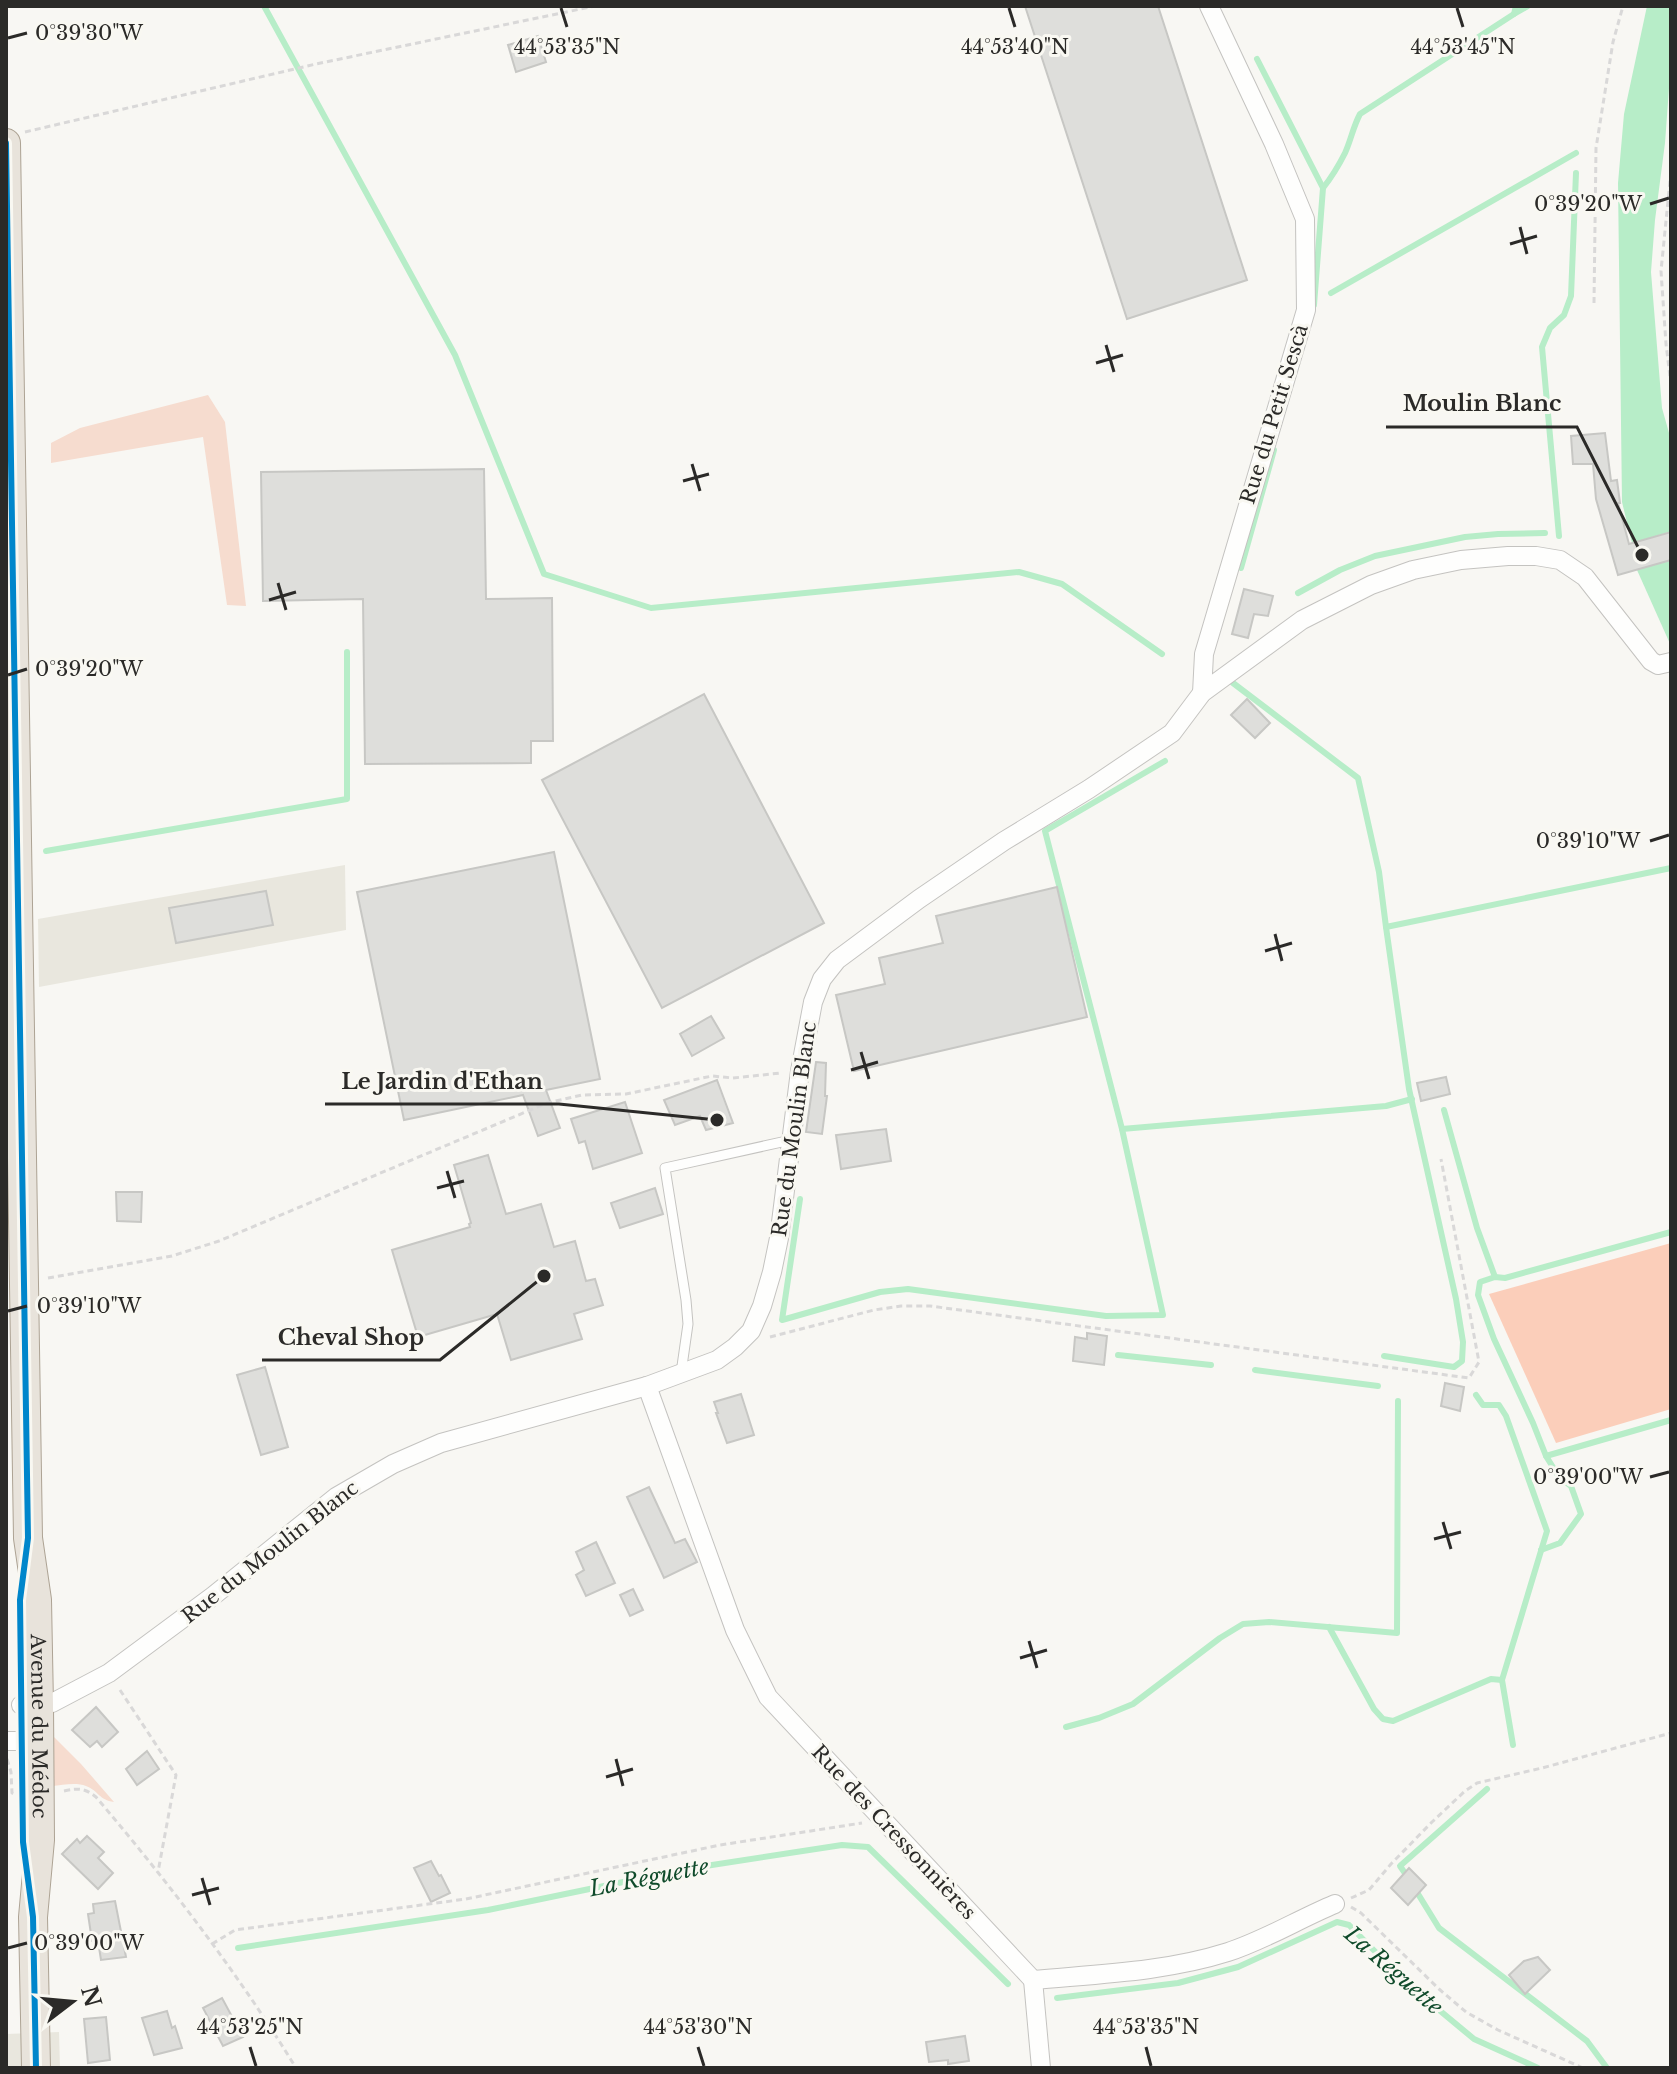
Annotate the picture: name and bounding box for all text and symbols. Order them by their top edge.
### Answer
text: 0°39'30"W [35,21,144,45]
text: 44°53'35"N [514,35,620,59]
text: 44°53'40"N [961,35,1069,59]
text: 44°53'45"N [1410,35,1516,59]
text: 0°39'20"W [1534,192,1643,216]
street label: Rue du Petit Sescà [1235,320,1313,507]
callout: Moulin Blanc [1386,381,1577,427]
text: Moulin Blanc [1403,390,1561,417]
text: 0°39'20"W [35,657,144,681]
text: 0°39'10"W [1536,829,1641,853]
street label: Rue du Moulin Blanc [767,1020,821,1238]
callout: Le Jardin d'Ethan [325,1058,559,1104]
text: Le Jardin d'Ethan [341,1068,543,1095]
text: 0°39'10"W [37,1294,142,1318]
callout: Cheval Shop [262,1314,440,1360]
text: Cheval Shop [278,1324,424,1351]
text: 0°39'00"W [1533,1465,1644,1489]
street label: Rue du Moulin Blanc [177,1476,363,1628]
street label: Avenue du Médoc [26,1633,52,1819]
street label: Rue des Cressonnières [807,1740,981,1924]
water label: La Réguette [586,1853,711,1902]
water label: La Réguette [1338,1920,1448,2020]
text: 0°39'00"W [34,1931,145,1955]
north arrow [32,1962,112,2042]
text: N [75,1983,107,2011]
text: 44°53'25"N [197,2015,303,2039]
text: 44°53'30"N [643,2015,753,2039]
text: 44°53'35"N [1093,2015,1199,2039]

